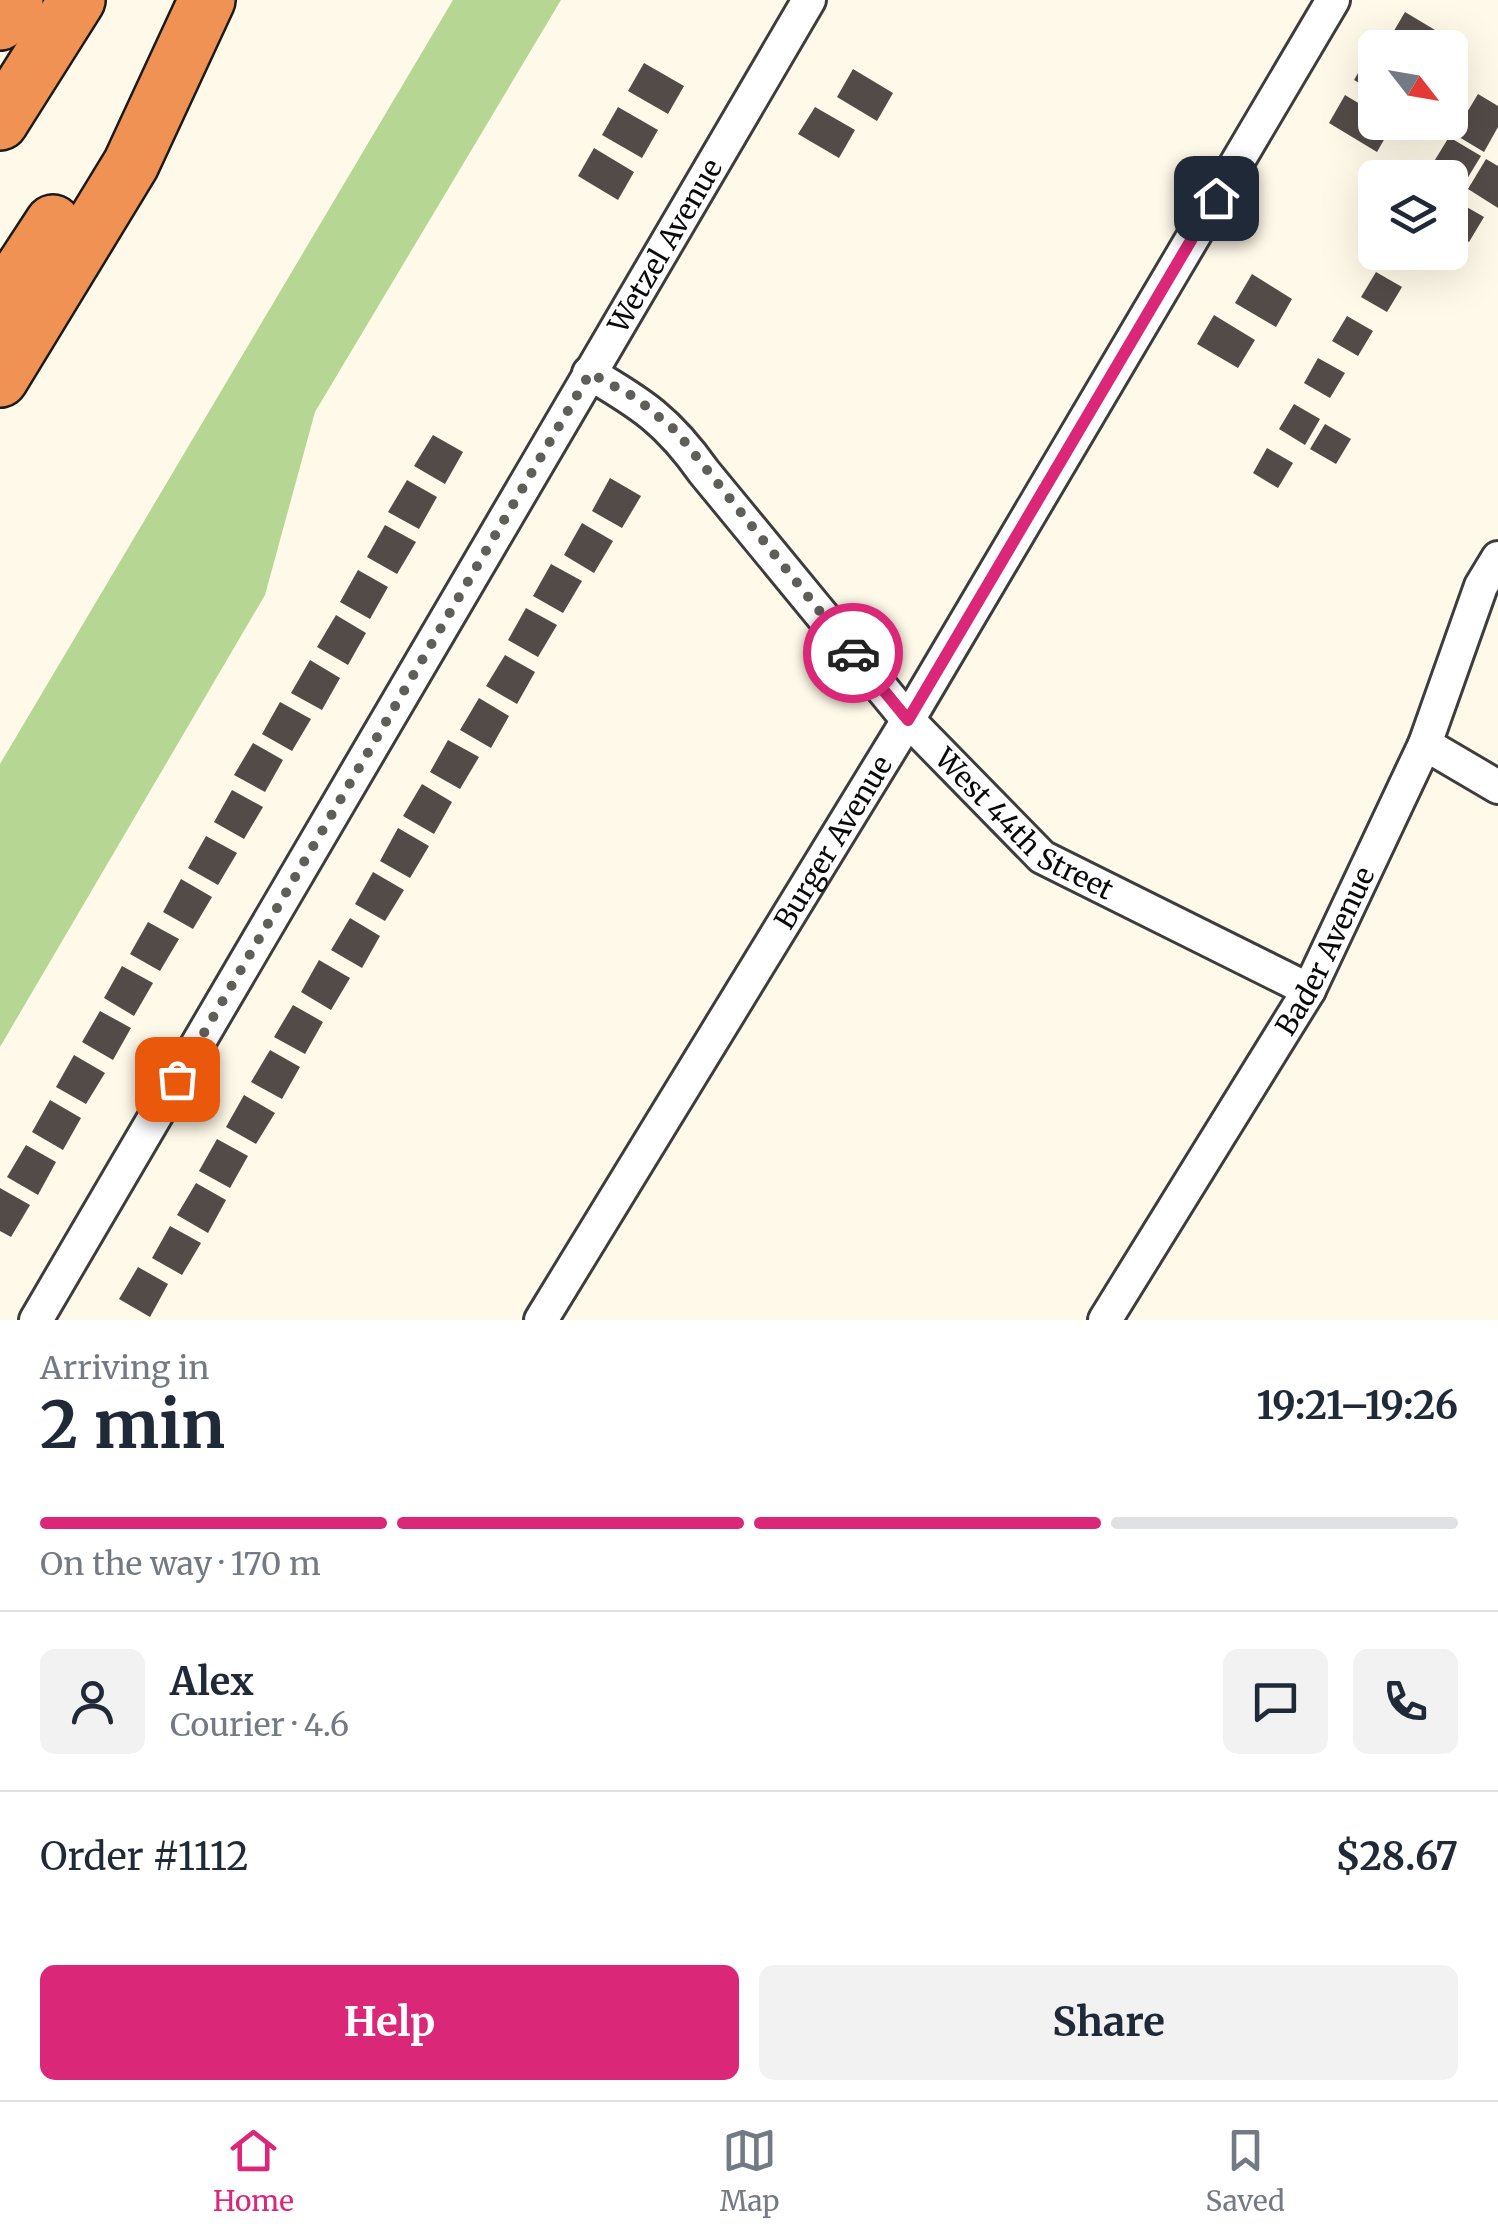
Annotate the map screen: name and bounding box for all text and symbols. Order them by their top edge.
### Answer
north arrow [1358,30,1468,140]
map controls [1358,30,1468,270]
street label: Wetzel Avenue [600,152,730,340]
pin [1174,156,1259,241]
button: layers [1358,160,1468,270]
icon: home [1189,171,1244,226]
courier [803,603,903,703]
icon: car [826,626,881,681]
street label: West 44th Street [927,740,1119,908]
street label: Burger Avenue [766,749,900,936]
street label: Bader Avenue [1267,861,1382,1042]
pin [135,1037,220,1122]
icon: bag [150,1052,205,1107]
text: Arriving in [40,1348,209,1388]
text: 19:21–19:26 [1257,1382,1458,1429]
text: 2 min [40,1384,225,1466]
text: On the way · 170 m [40,1544,321,1584]
button: person [40,1649,145,1754]
button: chat [1223,1649,1328,1754]
button: phone [1353,1649,1458,1754]
text: Alex [170,1658,254,1705]
text: Courier · 4.6 [170,1705,349,1745]
text: Order #1112 [40,1833,249,1880]
text: $28.67 [1335,1833,1458,1880]
button: Help [40,1965,739,2080]
button: Share [759,1965,1458,2080]
tab: Home [213,2123,294,2219]
tab: Map [720,2123,780,2219]
tab: Saved [1206,2123,1285,2219]

